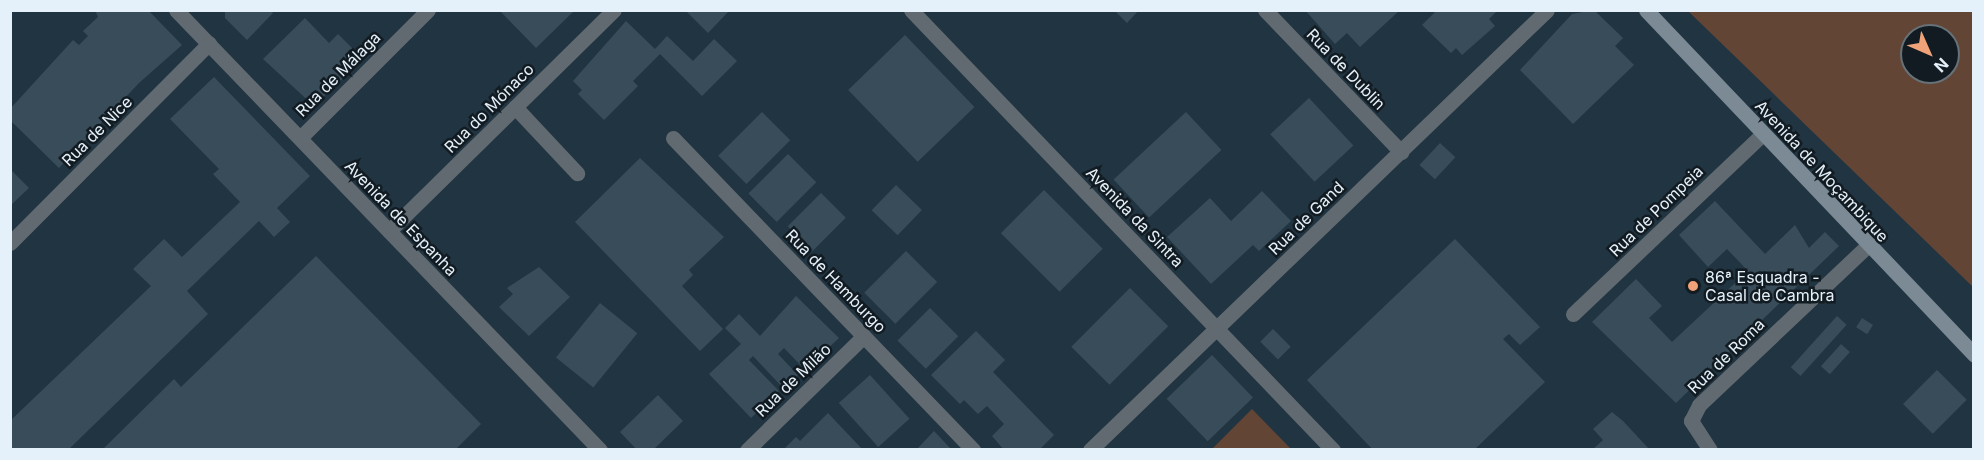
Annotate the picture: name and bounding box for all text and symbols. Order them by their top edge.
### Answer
north arrow [1900,24,1960,84]
street label: Rua de Dublin [1303,25,1389,113]
street label: Rua de Málaga [292,28,384,120]
text: N [1930,54,1953,77]
street label: Rua do Mónaco [440,59,538,157]
street label: Rua de Nice [58,92,136,170]
street label: Avenida de Moçambique [1751,96,1893,246]
street label: Avenida de Espanha [341,156,461,280]
street label: Rua de Pompeia [1605,162,1707,260]
street label: Avenida da Sintra [1082,163,1188,271]
street label: Rua de Gand [1264,177,1348,259]
street label: Rua de Hamburgo [782,225,890,337]
place label: 86ª Esquadra - Casal de Cambra [1705,267,1835,305]
marker: 86ª Esquadra - Casal de Cambra [1686,279,1700,293]
street label: Rua de Roma [1684,315,1768,397]
street label: Rua de Milão [751,339,835,421]

